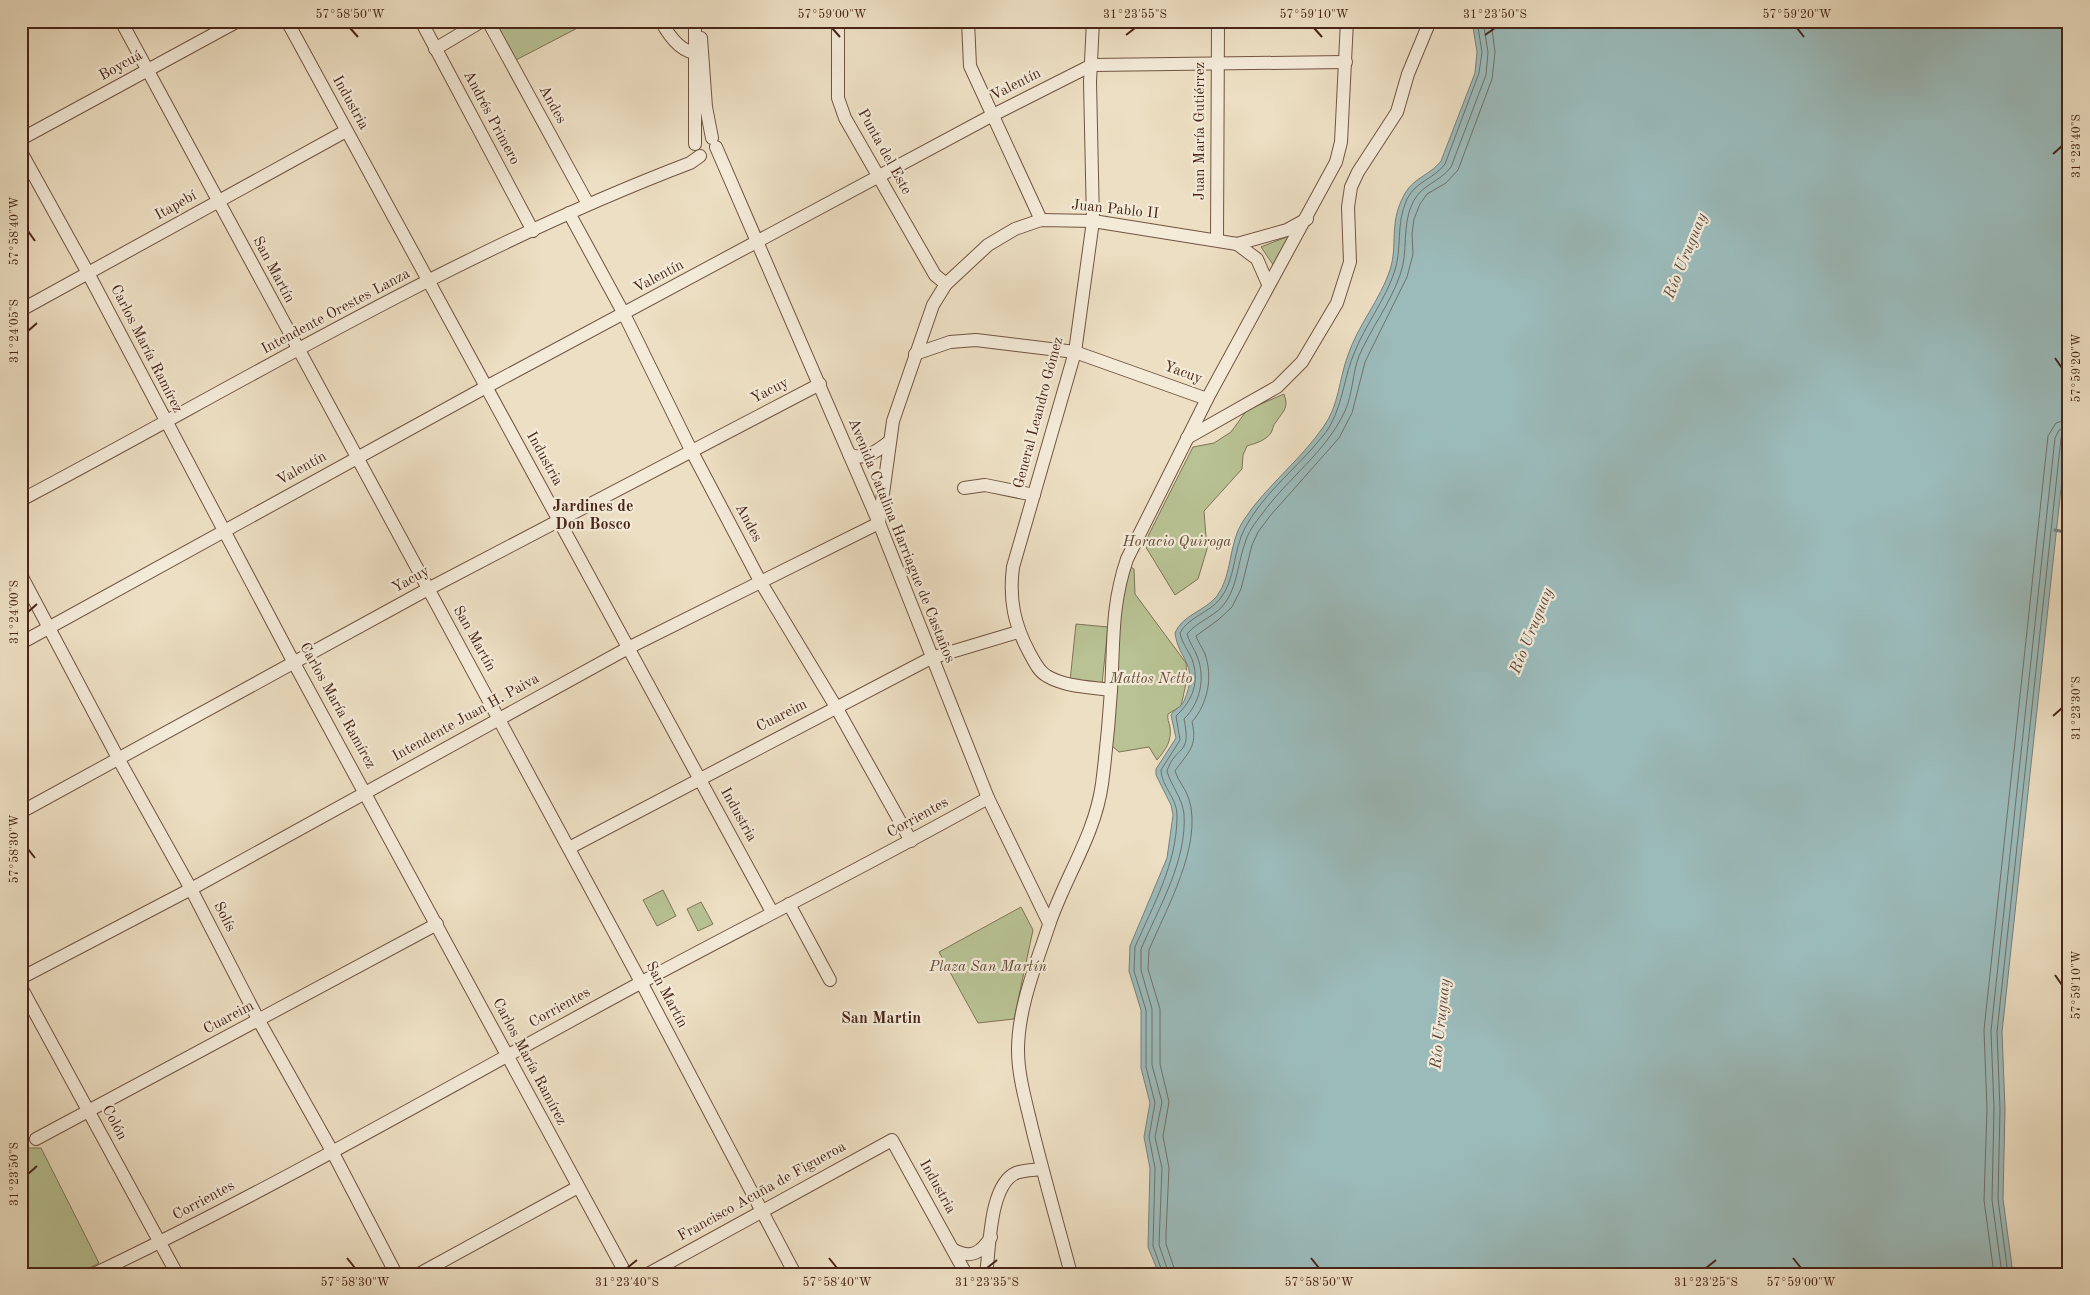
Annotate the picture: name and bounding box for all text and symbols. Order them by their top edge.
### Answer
text: 57°58'50"W [315,8,385,21]
text: 57°59'00"W [797,8,867,21]
text: 31°23'55"S [1103,8,1167,21]
text: 57°59'10"W [1279,8,1349,21]
text: 31°23'50"S [1463,8,1527,21]
text: 57°59'20"W [1762,8,1832,21]
street label: Boycuá [97,48,146,84]
street label: Juan María Gutiérrez [1193,62,1208,200]
street label: Valentín [988,66,1044,104]
street label: Andrés Primero [460,69,522,167]
street label: Industria [329,73,371,133]
street label: Andes [536,84,568,126]
street label: Punta del Este [854,107,914,197]
text: 31°23'40"S [2071,114,2083,178]
street label: Itapebí [153,188,200,223]
text: 57°58'40"W [8,196,21,266]
street label: Juan Pablo II [1070,198,1160,222]
water label: Río Uruguay [1661,210,1711,302]
street label: San Martín [249,234,297,306]
street label: Valentín [632,258,686,296]
street label: Intendente Orestes Lanza [259,266,413,358]
street label: Carlos María Ramírez [107,283,185,415]
text: 31°24'05"S [8,299,21,363]
text: 57°59'20"W [2070,333,2083,403]
street label: General Leandro Gómez [1012,336,1066,490]
street label: Yacuy [1162,359,1204,387]
street label: Yacuy [749,375,791,407]
street label: Avenida Catalina Harriague de Castaños [845,417,957,665]
street label: Industria [523,429,565,489]
street label: Valentín [275,449,329,489]
district label: Jardines de Don Bosco [552,499,634,533]
street label: Andes [732,501,764,545]
park label: Horacio Quiroga [1122,535,1231,550]
street label: Yacuy [390,564,432,596]
text: 31°24'00"S [9,580,21,644]
water label: Río Uruguay [1507,585,1557,677]
street label: San Martín [450,604,498,674]
street label: Carlos María Ramírez [296,641,378,771]
street label: Intendente Juan H. Paiva [390,671,542,765]
park label: Mattos Netto [1108,672,1193,687]
text: 31°23'30"S [2071,676,2083,740]
street label: Cuareim [754,697,810,735]
street label: Industria [717,785,759,845]
street label: Corrientes [885,795,951,841]
text: 57°58'30"W [8,814,21,884]
street label: Solís [210,900,238,934]
text: 57°59'10"W [2070,950,2083,1020]
street label: San Martín [642,959,690,1031]
park label: Plaza San Martín [928,960,1047,975]
water label: Río Uruguay [1428,977,1454,1071]
street label: Corrientes [527,985,593,1031]
street label: Carlos María Ramírez [489,996,569,1128]
street label: Cuareim [201,999,257,1037]
district label: San Martin [841,1011,921,1027]
street label: Colón [99,1103,129,1143]
street label: Francisco Acuña de Figueroa [675,1139,849,1245]
text: 31°23'50"S [8,1142,21,1206]
street label: Industria [916,1157,958,1217]
street label: Corrientes [171,1179,237,1223]
text: 57°58'30"W [320,1276,390,1289]
text: 57°58'40"W [802,1276,872,1289]
text: 31°23'35"S [955,1276,1019,1289]
text: 57°58'50"W [1284,1276,1354,1289]
text: 31°23'25"S [1674,1276,1738,1289]
text: 57°59'00"W [1766,1276,1836,1289]
text: 31°23'40"S [595,1277,659,1289]

